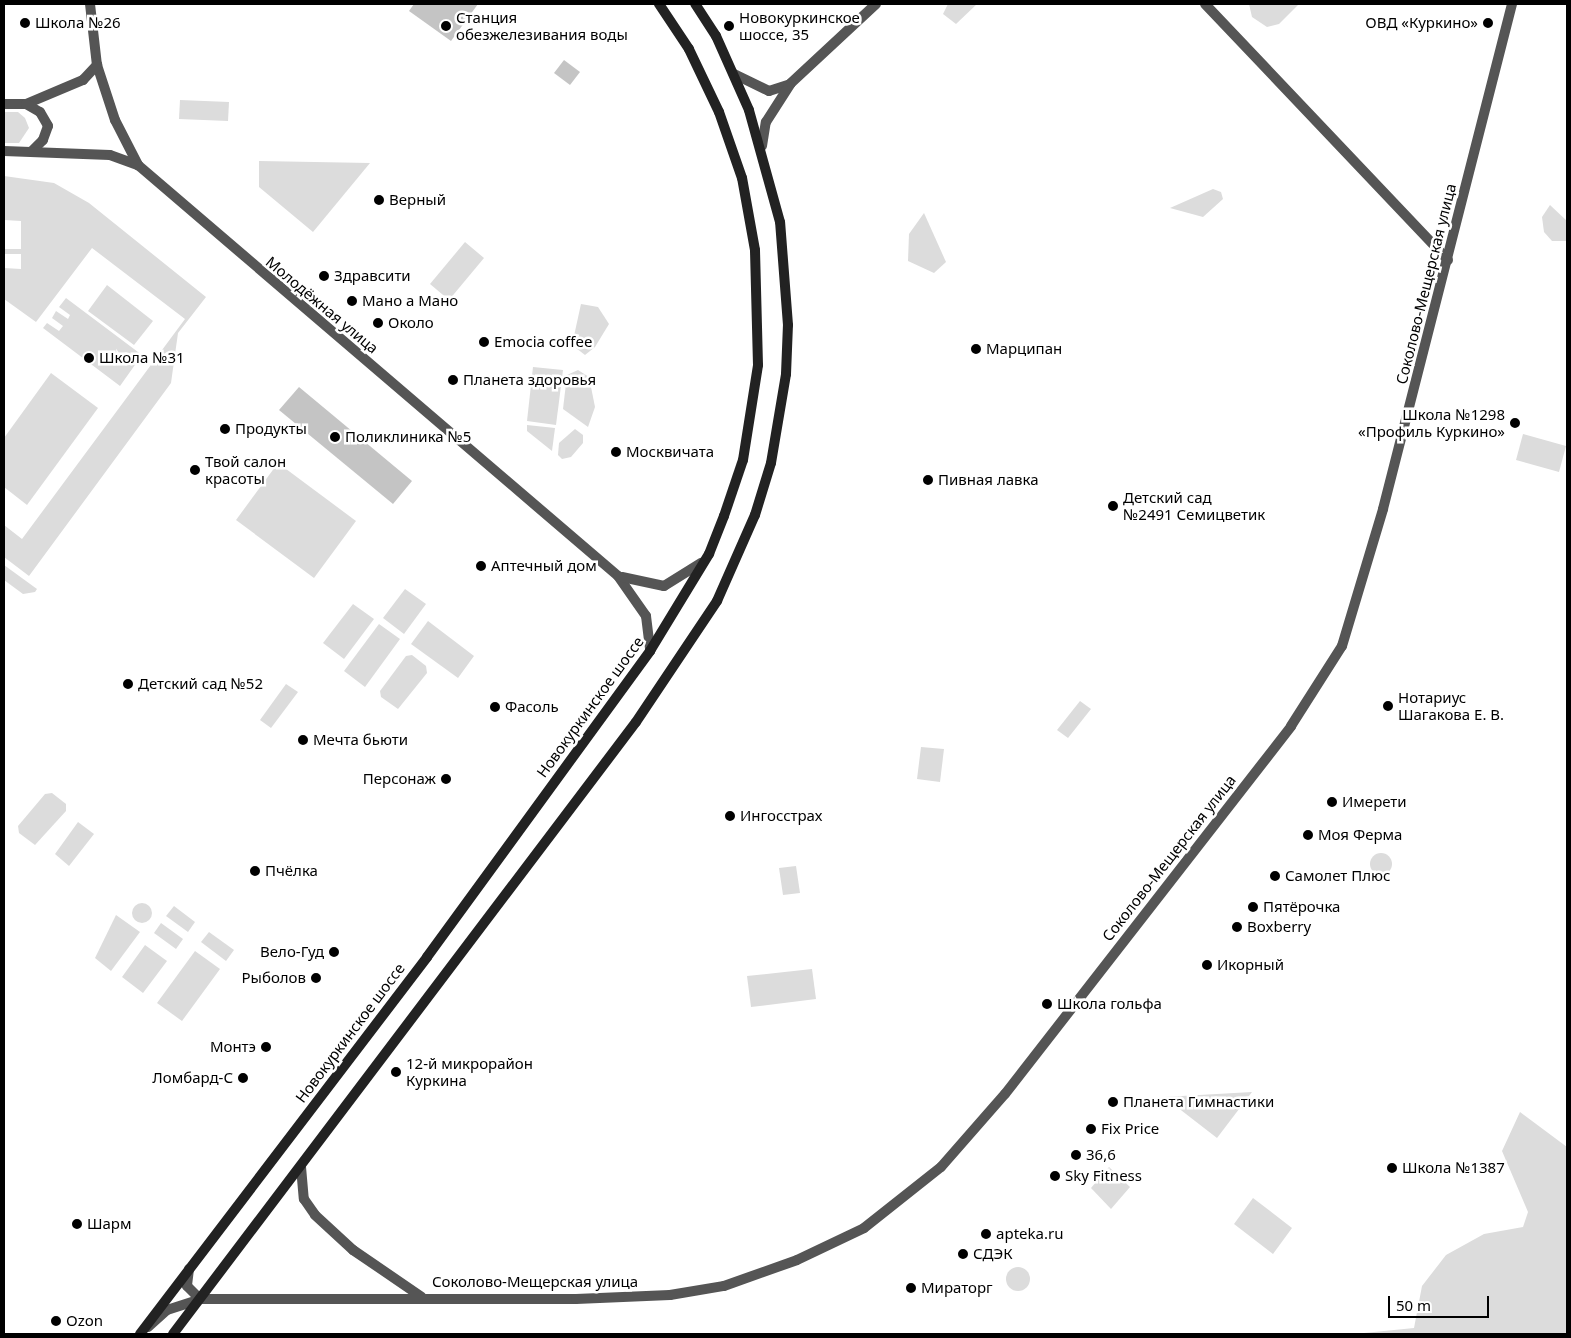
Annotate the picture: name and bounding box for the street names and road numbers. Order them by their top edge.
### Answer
street label: Соколово-Мещерская улица [1392,182,1460,386]
street label: Молодёжная улица [262,253,382,357]
street label: Новокуркинское шоссе [533,633,647,781]
street label: Соколово-Мещерская улица [1098,771,1240,945]
street label: Новокуркинское шоссе [292,960,408,1106]
street label: Соколово-Мещерская улица [432,1273,638,1291]

